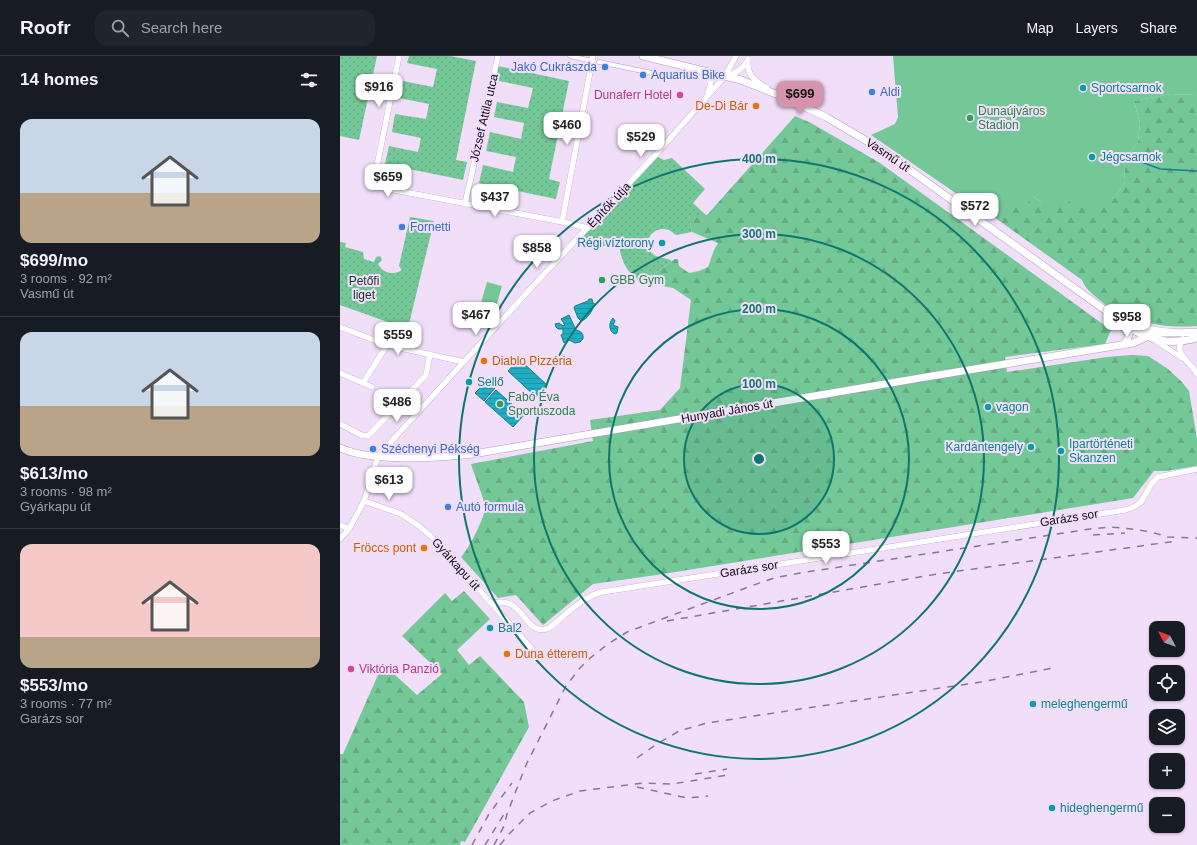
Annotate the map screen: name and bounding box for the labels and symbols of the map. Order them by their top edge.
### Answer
place label: Jakó Cukrászda [511,60,597,74]
marker: Jakó Cukrászda [600,62,610,72]
place label: Aquarius Bike [651,68,725,82]
marker: Aquarius Bike [638,70,648,80]
street label: József Attila utca [467,72,501,163]
pin: $916 [355,74,403,108]
pin: $699 [776,81,824,115]
place label: Sportcsarnok [1091,81,1163,95]
marker: Sportcsarnok [1078,83,1088,93]
place label: Aldi [880,85,900,99]
marker: Aldi [867,87,877,97]
place label: Dunaferr Hotel [594,88,672,102]
marker: Dunaferr Hotel [675,90,685,100]
place label: De-Di Bár [695,99,748,113]
marker: De-Di Bár [751,101,761,111]
place label: Dunaújváros Stadion [978,104,1045,132]
pin: $460 [543,112,591,146]
marker: Dunaújváros Stadion [965,113,975,123]
pin: $529 [617,124,665,158]
street label: Vasmű út [863,135,913,175]
place label: Jégcsarnok [1100,150,1162,164]
text: 400 m [742,152,776,166]
marker: Jégcsarnok [1087,152,1097,162]
pin: $659 [364,164,412,198]
street label: Építők útja [584,179,634,231]
pin: $437 [471,184,519,218]
pin: $572 [951,193,999,227]
place label: Fornetti [410,220,451,234]
marker: Fornetti [397,222,407,232]
text: 300 m [742,227,776,241]
pin: $858 [513,235,561,269]
place label: Régi víztorony [577,236,654,250]
marker: Régi víztorony [657,238,667,248]
place label: GBB Gym [610,273,664,287]
park label: Petőfi liget [349,274,379,302]
marker: GBB Gym [597,275,607,285]
pin: $467 [452,302,500,336]
text: 200 m [742,302,776,316]
pin: $958 [1103,304,1151,338]
pin: $559 [374,322,422,356]
place label: Diablo Pizzéria [492,354,572,368]
marker: Diablo Pizzéria [479,356,489,366]
place label: Sellő [477,375,504,389]
marker: Sellő [464,377,474,387]
text: 100 m [742,377,776,391]
pin: $486 [373,389,421,423]
place label: Fabó Éva Sportuszoda [508,389,576,418]
street label: Hunyadi János út [680,396,775,426]
marker: Fabó Éva Sportuszoda [495,399,505,409]
place label: vagon [996,400,1029,414]
marker: vagon [983,402,993,412]
place label: Ipartörténeti Skanzen [1069,437,1133,465]
place label: Kardántengely [946,440,1023,454]
place label: Széchenyi Pékség [381,442,480,456]
marker: Kardántengely [1026,442,1036,452]
marker: Széchenyi Pékség [368,444,378,454]
marker: Ipartörténeti Skanzen [1056,446,1066,456]
centre of rings [752,452,766,466]
pin: $613 [365,467,413,501]
place label: Autó formula [456,500,524,514]
marker: Autó formula [443,502,453,512]
street label: Garázs sor [1039,506,1099,530]
pin: $553 [802,531,850,565]
street label: Gyárkapu út [429,535,484,593]
place label: Fröccs pont [353,541,417,555]
marker: Fröccs pont [419,543,429,553]
street label: Garázs sor [719,557,779,581]
place label: Bal2 [498,621,522,635]
north arrow [1149,621,1185,657]
marker: Bal2 [485,623,495,633]
place label: Duna étterem [515,647,588,661]
marker: Duna étterem [502,649,512,659]
place label: Viktória Panzió [359,662,439,676]
marker: Viktória Panzió [346,664,356,674]
place label: meleghengermű [1041,697,1128,711]
marker: meleghengermű [1028,699,1038,709]
place label: hideghengermű [1060,801,1144,815]
marker: hideghengermű [1047,803,1057,813]

